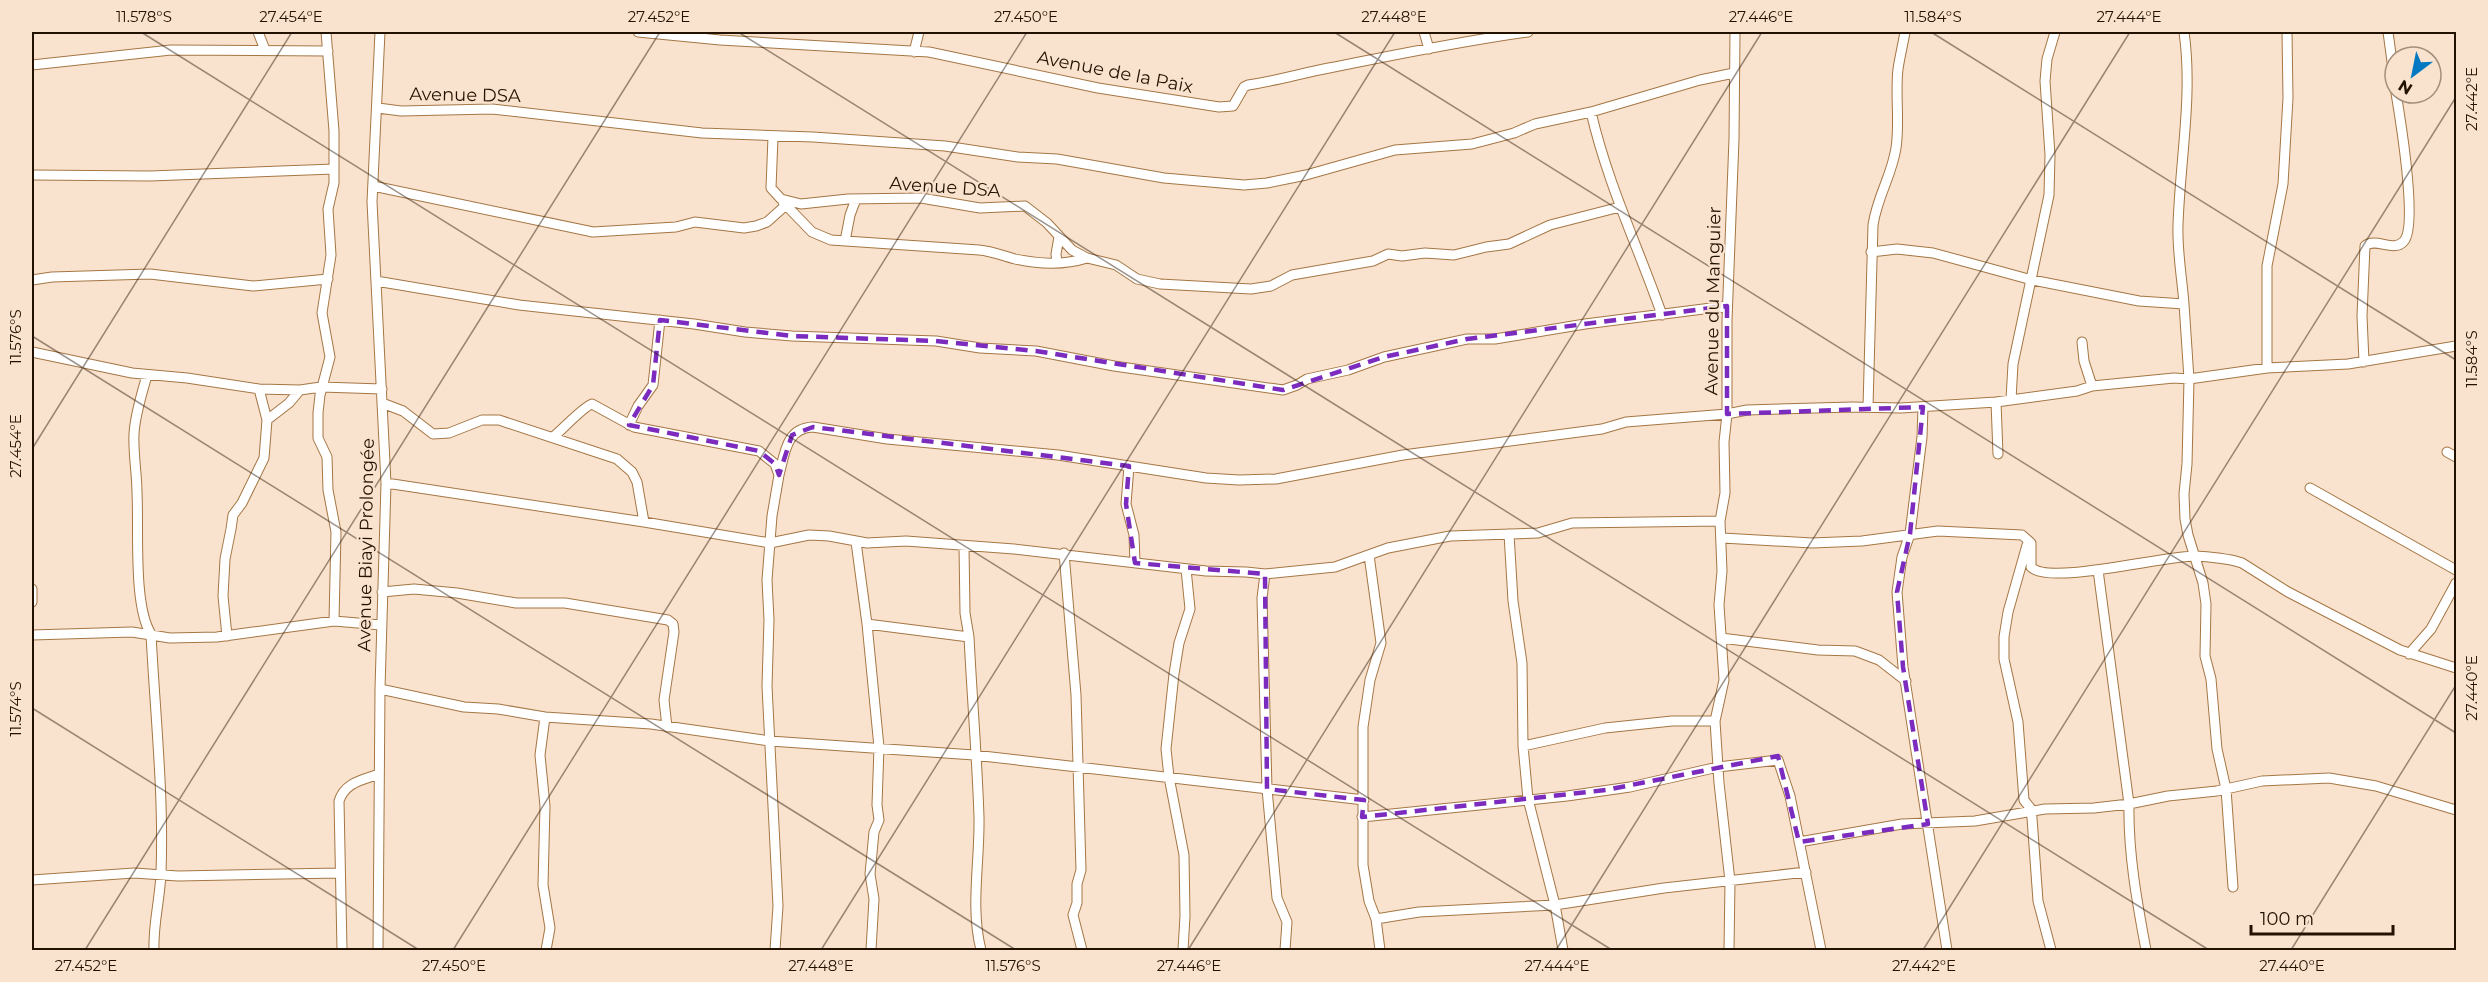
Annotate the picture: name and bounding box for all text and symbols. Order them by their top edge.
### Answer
text: 11.578°S [116,7,172,26]
text: 27.454°E [259,7,323,26]
text: 27.452°E [628,7,690,26]
text: 27.450°E [994,7,1058,26]
text: 27.448°E [1361,7,1427,26]
text: 27.446°E [1729,7,1793,26]
text: 11.584°S [1904,7,1962,26]
text: 27.444°E [2096,7,2162,26]
north arrow [2383,45,2443,105]
street label: Avenue de la Paix [1035,46,1195,98]
text: 27.442°E [2462,67,2481,131]
text: N [2395,76,2416,99]
street label: Avenue DSA [409,83,521,107]
street label: Avenue DSA [889,172,1001,202]
street label: Avenue du Manguier [1700,206,1726,396]
text: 11.576°S [6,309,25,365]
text: 11.584°S [2462,330,2481,388]
text: 27.454°E [6,414,25,478]
street label: Avenue Biayi Prolongée [353,438,379,652]
text: 27.440°E [2462,655,2481,721]
text: 11.574°S [6,681,25,737]
scale bar [2251,898,2394,936]
text: 100 m [2260,908,2314,930]
text: 27.452°E [55,956,117,975]
text: 27.450°E [422,956,486,975]
text: 27.448°E [788,956,854,975]
text: 11.576°S [985,956,1041,975]
text: 27.446°E [1157,956,1221,975]
text: 27.444°E [1524,956,1590,975]
text: 27.442°E [1892,956,1956,975]
text: 27.440°E [2259,956,2325,975]

